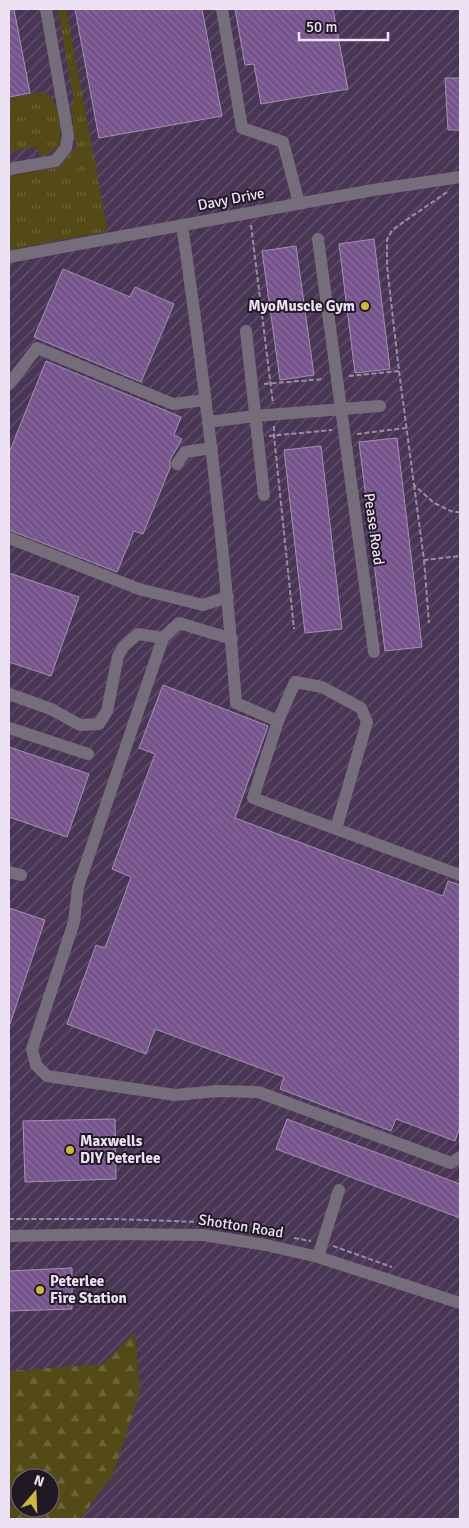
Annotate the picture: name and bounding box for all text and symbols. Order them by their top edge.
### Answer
scale bar [299,10,388,42]
text: 50 m [306,18,337,36]
street label: Davy Drive [196,184,266,214]
place label: MyoMuscle Gym [248,297,355,315]
marker: MyoMuscle Gym [359,300,371,312]
street label: Pease Road [360,492,388,566]
place label: Maxwells DIY Peterlee [80,1132,160,1167]
marker: Maxwells DIY Peterlee [64,1144,76,1156]
street label: Shotton Road [197,1210,285,1242]
place label: Peterlee Fire Station [50,1272,127,1307]
marker: Peterlee Fire Station [34,1284,46,1296]
north arrow [10,1468,60,1518]
text: N [32,1472,46,1491]

